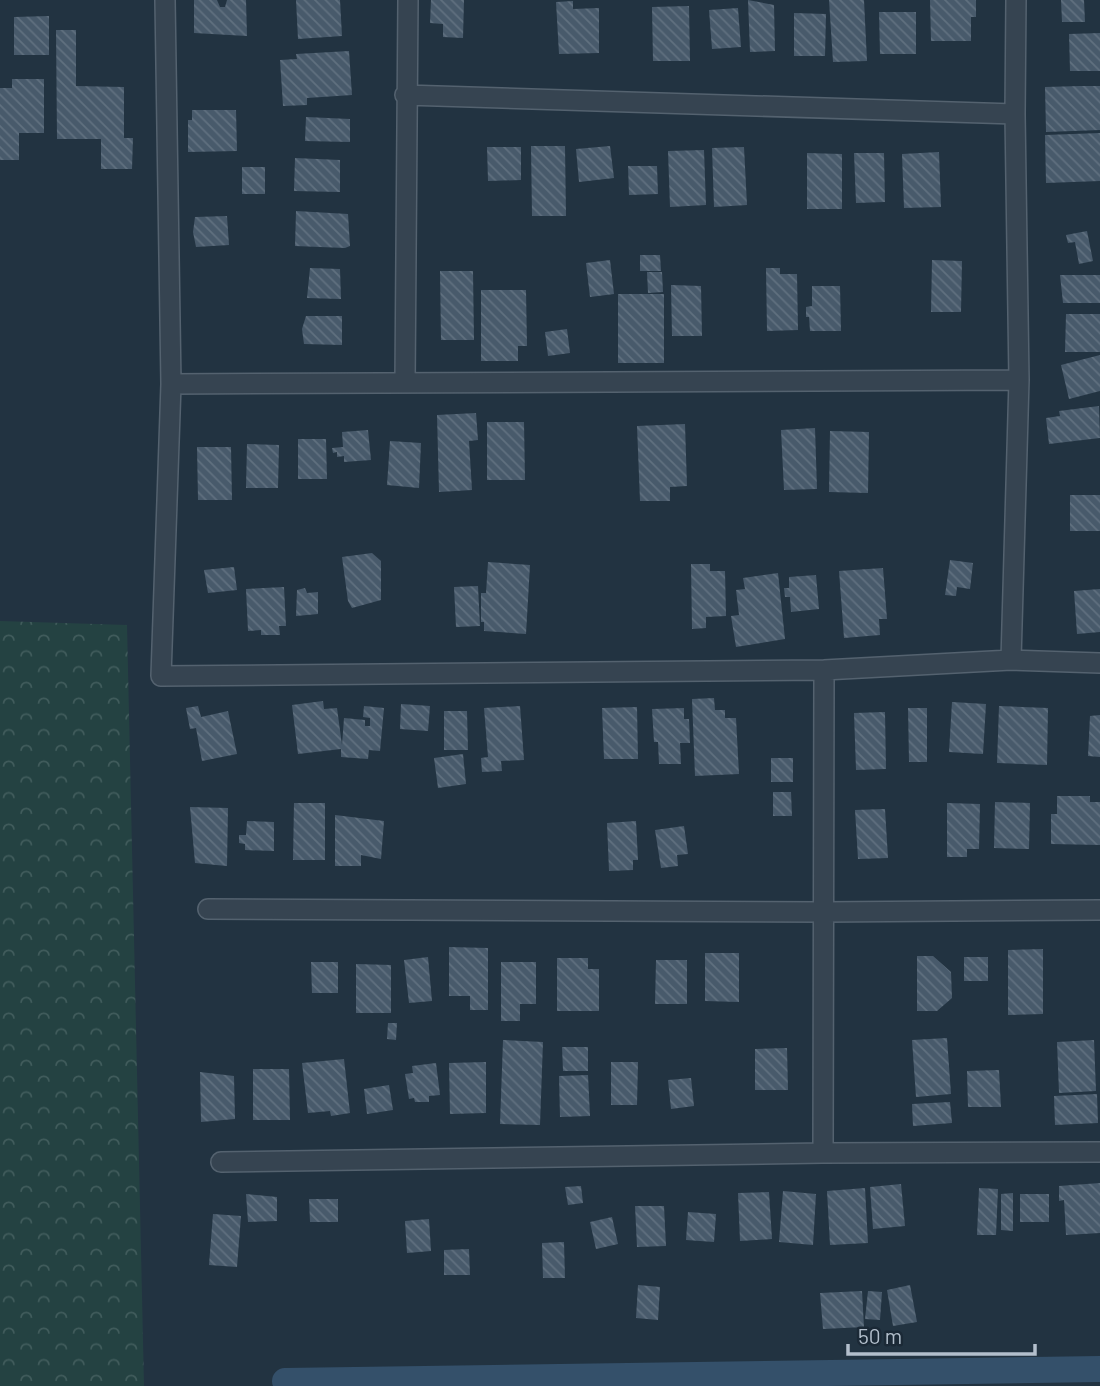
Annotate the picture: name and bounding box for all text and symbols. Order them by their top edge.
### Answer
scale bar [848,1312,1035,1356]
text: 50 m [858,1323,902,1348]

